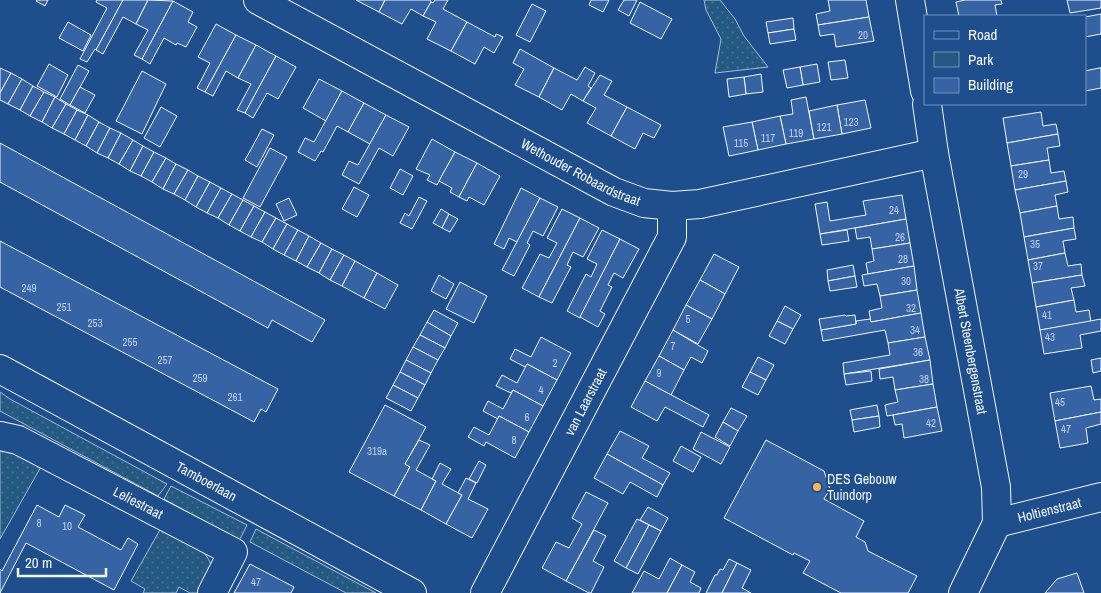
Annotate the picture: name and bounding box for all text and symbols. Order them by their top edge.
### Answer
legend [924,15,1086,105]
text: Road [968,24,997,45]
house number: 20 [858,28,868,42]
text: Park [968,49,994,70]
text: Building [968,74,1013,95]
house number: 123 [843,115,859,129]
house number: 121 [816,120,832,134]
house number: 119 [789,126,803,140]
house number: 117 [761,131,775,145]
street label: Wethouder Robaardstraat [518,134,643,210]
house number: 115 [734,136,748,150]
house number: 29 [1018,167,1028,181]
house number: 24 [889,203,899,217]
house number: 26 [895,230,905,244]
house number: 35 [1030,237,1040,251]
house number: 28 [898,252,908,266]
house number: 37 [1033,259,1043,273]
house number: 30 [901,274,911,288]
house number: 249 [21,281,37,295]
street label: Albert Steenbergenstraat [950,286,991,416]
house number: 251 [56,300,72,314]
house number: 32 [906,301,916,315]
house number: 41 [1042,308,1052,322]
house number: 5 [685,312,691,326]
house number: 253 [87,316,103,330]
house number: 34 [910,323,920,337]
house number: 43 [1045,330,1055,344]
house number: 255 [122,335,138,349]
house number: 7 [670,339,676,353]
house number: 36 [913,345,923,359]
house number: 257 [157,353,173,367]
house number: 2 [552,356,558,370]
street label: van Laarstraat [560,365,611,438]
house number: 9 [656,366,662,380]
house number: 259 [192,371,208,385]
house number: 38 [919,372,929,386]
house number: 4 [538,383,544,397]
house number: 261 [227,390,243,404]
house number: 45 [1055,395,1065,409]
house number: 6 [524,410,530,424]
house number: 42 [926,416,936,430]
house number: 47 [1061,422,1071,436]
house number: 8 [511,433,517,447]
house number: 319a [367,444,387,458]
street label: Tamboerlaan [173,457,240,505]
place label: DES Gebouw Tuindorp [827,470,897,504]
marker: DES Gebouw Tuindorp [811,481,823,493]
street label: Leliestraat [110,482,166,523]
street label: Holtienstraat [1016,493,1083,527]
house number: 8 [36,516,42,530]
house number: 10 [62,519,72,533]
scale bar [18,546,105,578]
text: 20 m [25,552,52,573]
house number: 47 [251,575,261,589]

